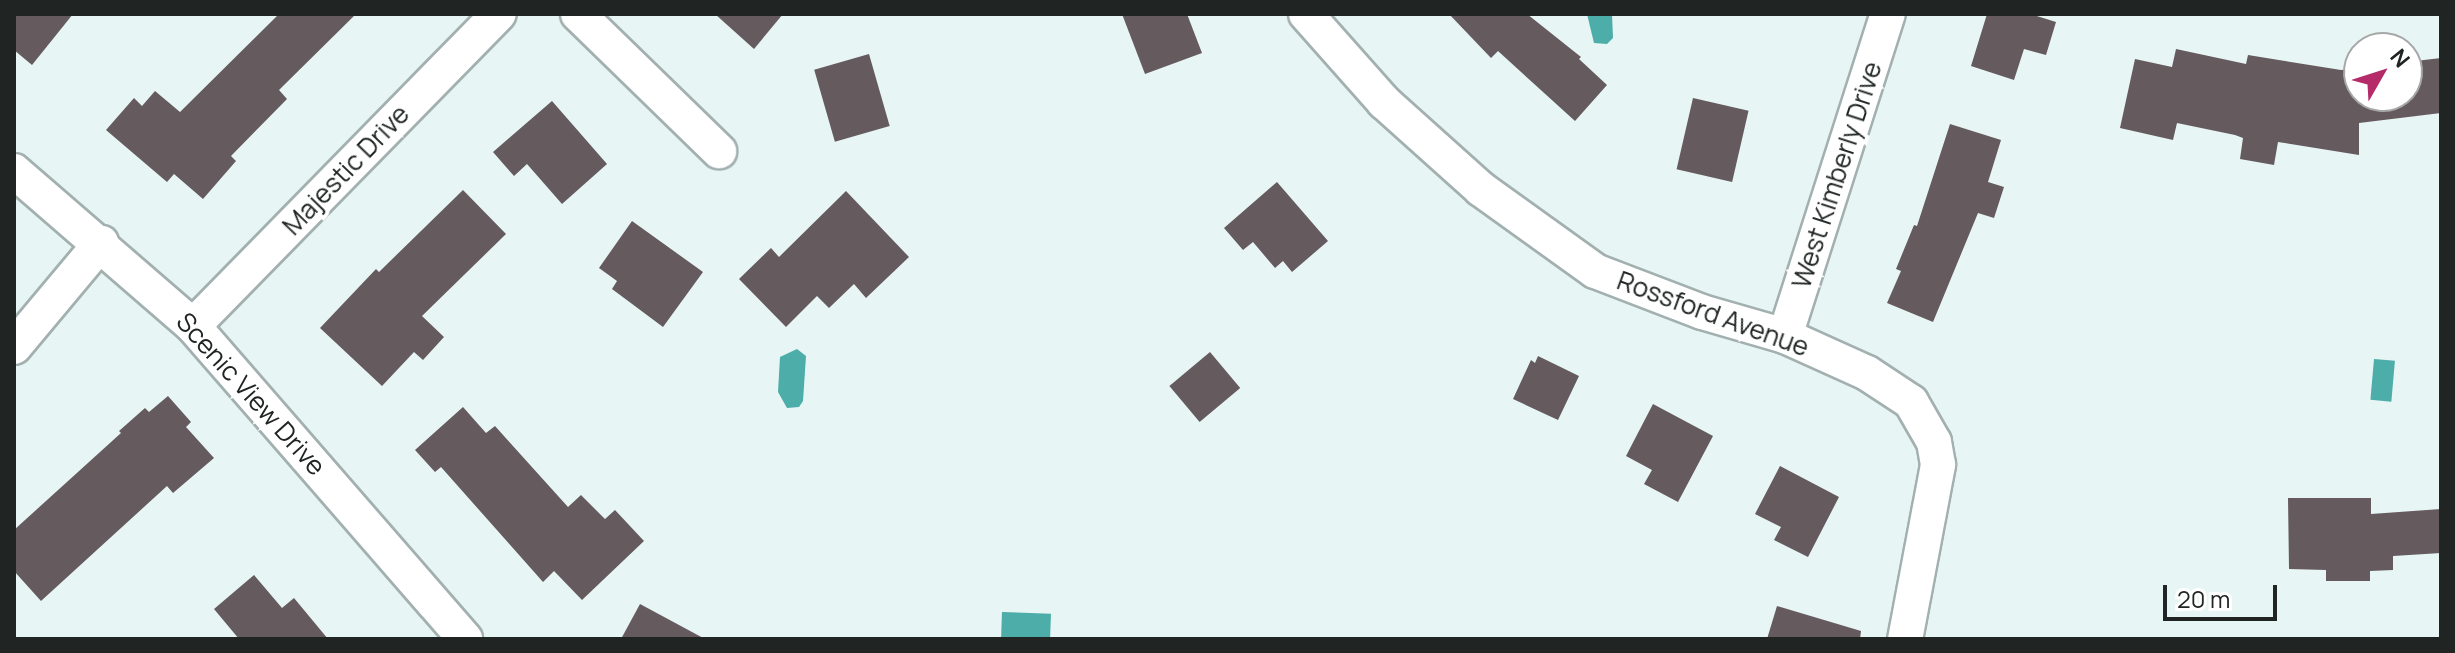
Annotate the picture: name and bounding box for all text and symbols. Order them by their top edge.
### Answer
north arrow [2343,32,2423,112]
text: N [2383,43,2417,74]
street label: West Kimberly Drive [1786,58,1888,292]
street label: Majestic Drive [276,99,416,241]
street label: Rossford Avenue [1613,265,1813,363]
street label: Scenic View Drive [170,306,332,482]
scale bar [2167,569,2281,619]
text: 20 m [2177,582,2230,615]

